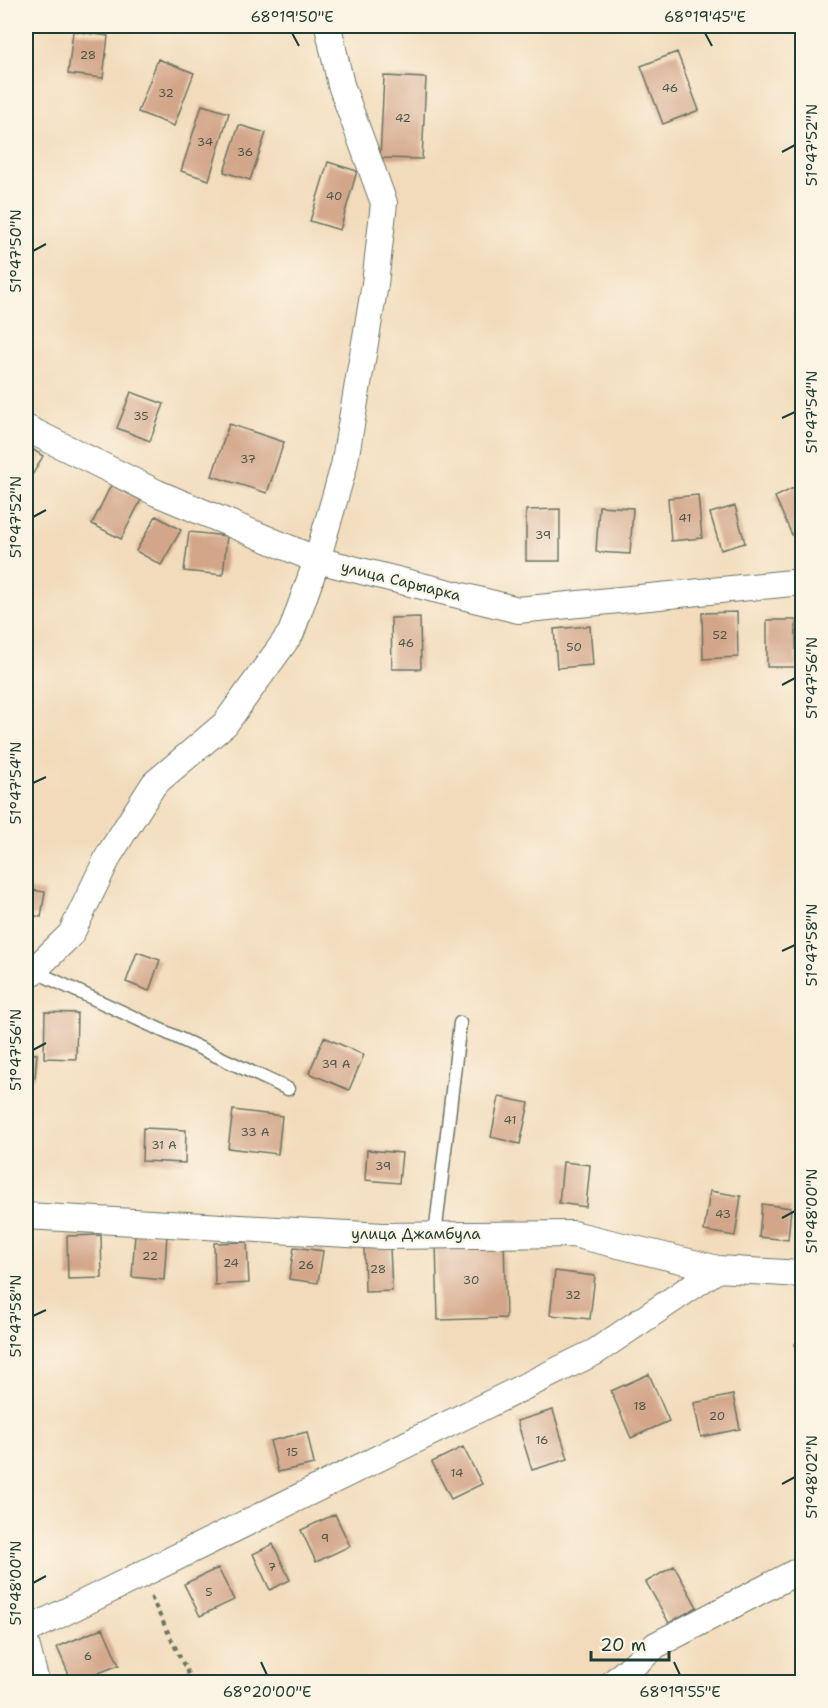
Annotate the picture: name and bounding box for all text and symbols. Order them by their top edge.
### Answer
text: 68°19'50"E [250,7,334,27]
text: 68°19'45"E [664,7,746,27]
house number: 28 [80,47,96,63]
house number: 46 [662,80,678,96]
house number: 32 [158,85,174,101]
text: 51°47'52"N [802,104,822,186]
house number: 42 [395,110,411,126]
house number: 34 [197,134,213,150]
house number: 36 [237,144,253,160]
house number: 40 [326,188,342,204]
text: 51°47'50"N [6,209,26,293]
text: 51°47'54"N [802,371,822,453]
house number: 35 [133,408,149,424]
house number: 37 [240,451,256,467]
text: 51°47'52"N [6,476,26,558]
house number: 41 [679,510,691,526]
house number: 39 [535,527,551,543]
street label: улица Сарыарка [339,556,464,606]
house number: 52 [712,627,728,643]
house number: 46 [398,635,414,651]
text: 51°47'56"N [802,637,822,719]
house number: 50 [566,639,582,655]
text: 51°47'54"N [6,742,26,824]
text: 51°47'58"N [802,904,822,986]
text: 51°47'56"N [6,1009,26,1091]
house number: 39 А [322,1056,351,1072]
house number: 41 [504,1112,516,1128]
house number: 33 А [241,1124,270,1140]
house number: 31 А [151,1137,177,1153]
house number: 39 [375,1158,391,1174]
text: 51°48'00"N [802,1169,822,1253]
house number: 43 [715,1206,731,1222]
street label: улица Джамбула [351,1224,481,1244]
house number: 22 [142,1248,158,1264]
house number: 24 [223,1255,239,1271]
house number: 26 [298,1257,314,1273]
house number: 28 [370,1261,386,1277]
house number: 30 [463,1272,479,1288]
text: 51°47'58"N [6,1275,26,1357]
house number: 32 [565,1287,581,1303]
house number: 18 [633,1398,647,1414]
house number: 20 [709,1408,725,1424]
house number: 16 [535,1432,549,1448]
text: 51°48'02"N [802,1435,822,1519]
house number: 15 [286,1444,298,1460]
house number: 14 [451,1465,463,1481]
house number: 9 [321,1530,329,1546]
text: 51°48'00"N [6,1541,26,1625]
house number: 7 [268,1559,276,1575]
house number: 5 [205,1584,213,1600]
scale bar [591,1624,669,1662]
text: 20 m [600,1633,646,1657]
house number: 6 [84,1648,92,1664]
text: 68°20'00"E [223,1682,311,1702]
text: 68°19'55"E [639,1682,721,1702]

